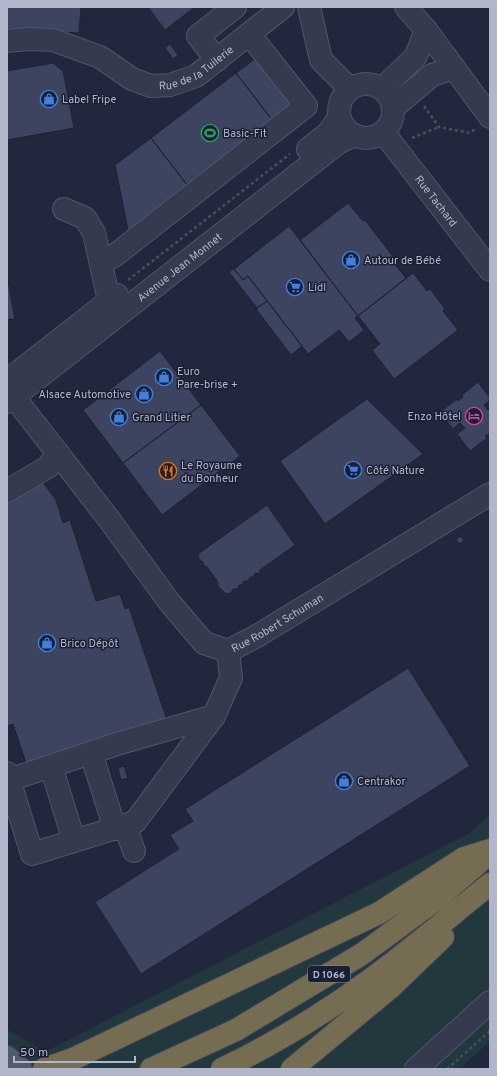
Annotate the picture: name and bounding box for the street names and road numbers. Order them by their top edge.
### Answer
street label: Rue de la Tuilerie [158,43,237,94]
street label: Rue Tachard [411,173,460,230]
street label: Avenue Jean Monnet [135,230,225,305]
street label: Rue Robert Schuman [229,591,326,656]
road number: D 1066 [308,966,350,982]

